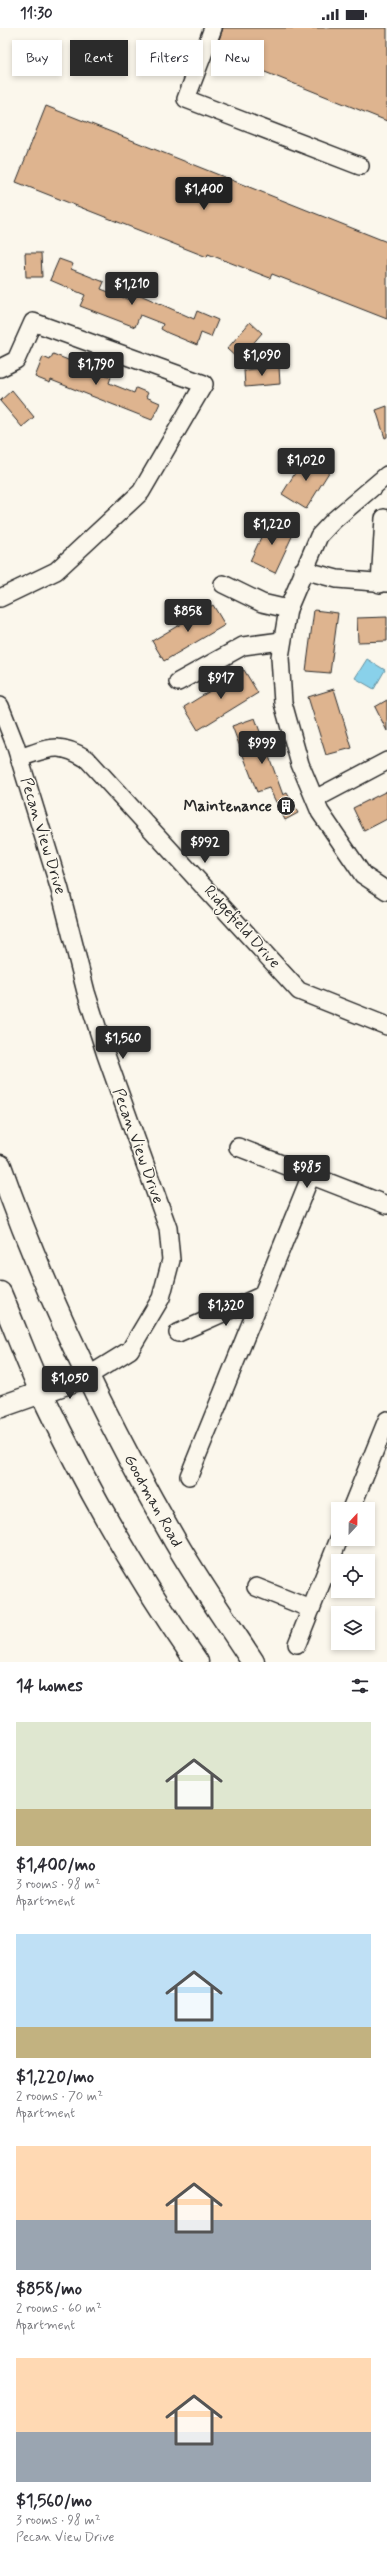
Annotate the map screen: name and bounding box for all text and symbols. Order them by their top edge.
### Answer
text: 11:30 [20,4,53,24]
chip: Buy [12,40,62,76]
chip: Rent [70,40,128,76]
chip: Filters [136,40,203,76]
chip: New [211,40,264,76]
pin: $1,400 [171,177,237,211]
text: $1,400 [184,181,224,198]
pin: $1,210 [99,272,165,306]
text: $1,210 [114,276,150,293]
pin: $1,090 [229,343,295,377]
text: $1,090 [243,347,281,364]
pin: $1,790 [63,352,129,386]
text: $1,790 [78,356,114,373]
pin: $1,020 [273,448,339,482]
text: $1,020 [287,452,325,469]
pin: $1,220 [239,512,305,546]
text: $1,220 [253,516,291,533]
pin: $858 [164,599,212,633]
text: $858 [174,603,202,620]
pin: $917 [197,666,245,700]
text: $917 [208,670,234,687]
pin: $999 [238,731,286,765]
text: $999 [248,735,276,752]
street label: Pecan View Drive [15,775,71,897]
building icon: Maintenance [275,795,297,817]
place label: Maintenance [184,796,272,817]
pin: $992 [181,830,229,864]
text: $992 [190,834,220,851]
street label: Ridgefield Drive [198,881,285,974]
pin: $1,560 [90,1026,156,1060]
text: $1,560 [105,1030,141,1047]
street label: Pecan View Drive [107,1085,169,1207]
pin: $985 [283,1155,331,1189]
text: $985 [293,1159,321,1176]
pin: $1,320 [193,1293,259,1327]
text: $1,320 [208,1297,244,1314]
pin: $1,050 [37,1366,103,1400]
text: $1,050 [51,1370,89,1387]
street label: Goodman Road [119,1451,187,1551]
north arrow [331,1502,375,1546]
map controls [331,1502,375,1650]
button: locate [331,1554,375,1598]
button: layers [331,1606,375,1650]
text: 14 homes [16,1675,83,1697]
icon: filters [349,1675,371,1697]
icon: home [158,1748,230,1820]
text: $1,400/mo [16,1854,96,1876]
text: 3 rooms · 98 m² [16,1876,101,1893]
text: Apartment [16,1893,75,1910]
icon: home [158,1960,230,2032]
text: $1,220/mo [16,2066,94,2088]
text: 2 rooms · 70 m² [16,2088,103,2105]
text: Apartment [16,2105,75,2122]
icon: home [158,2172,230,2244]
text: $858/mo [16,2278,82,2300]
text: 2 rooms · 60 m² [16,2300,102,2317]
text: Apartment [16,2317,75,2334]
icon: home [158,2384,230,2456]
text: $1,560/mo [16,2490,92,2512]
text: 3 rooms · 98 m² [16,2512,101,2529]
text: Pecan View Drive [16,2529,114,2546]

